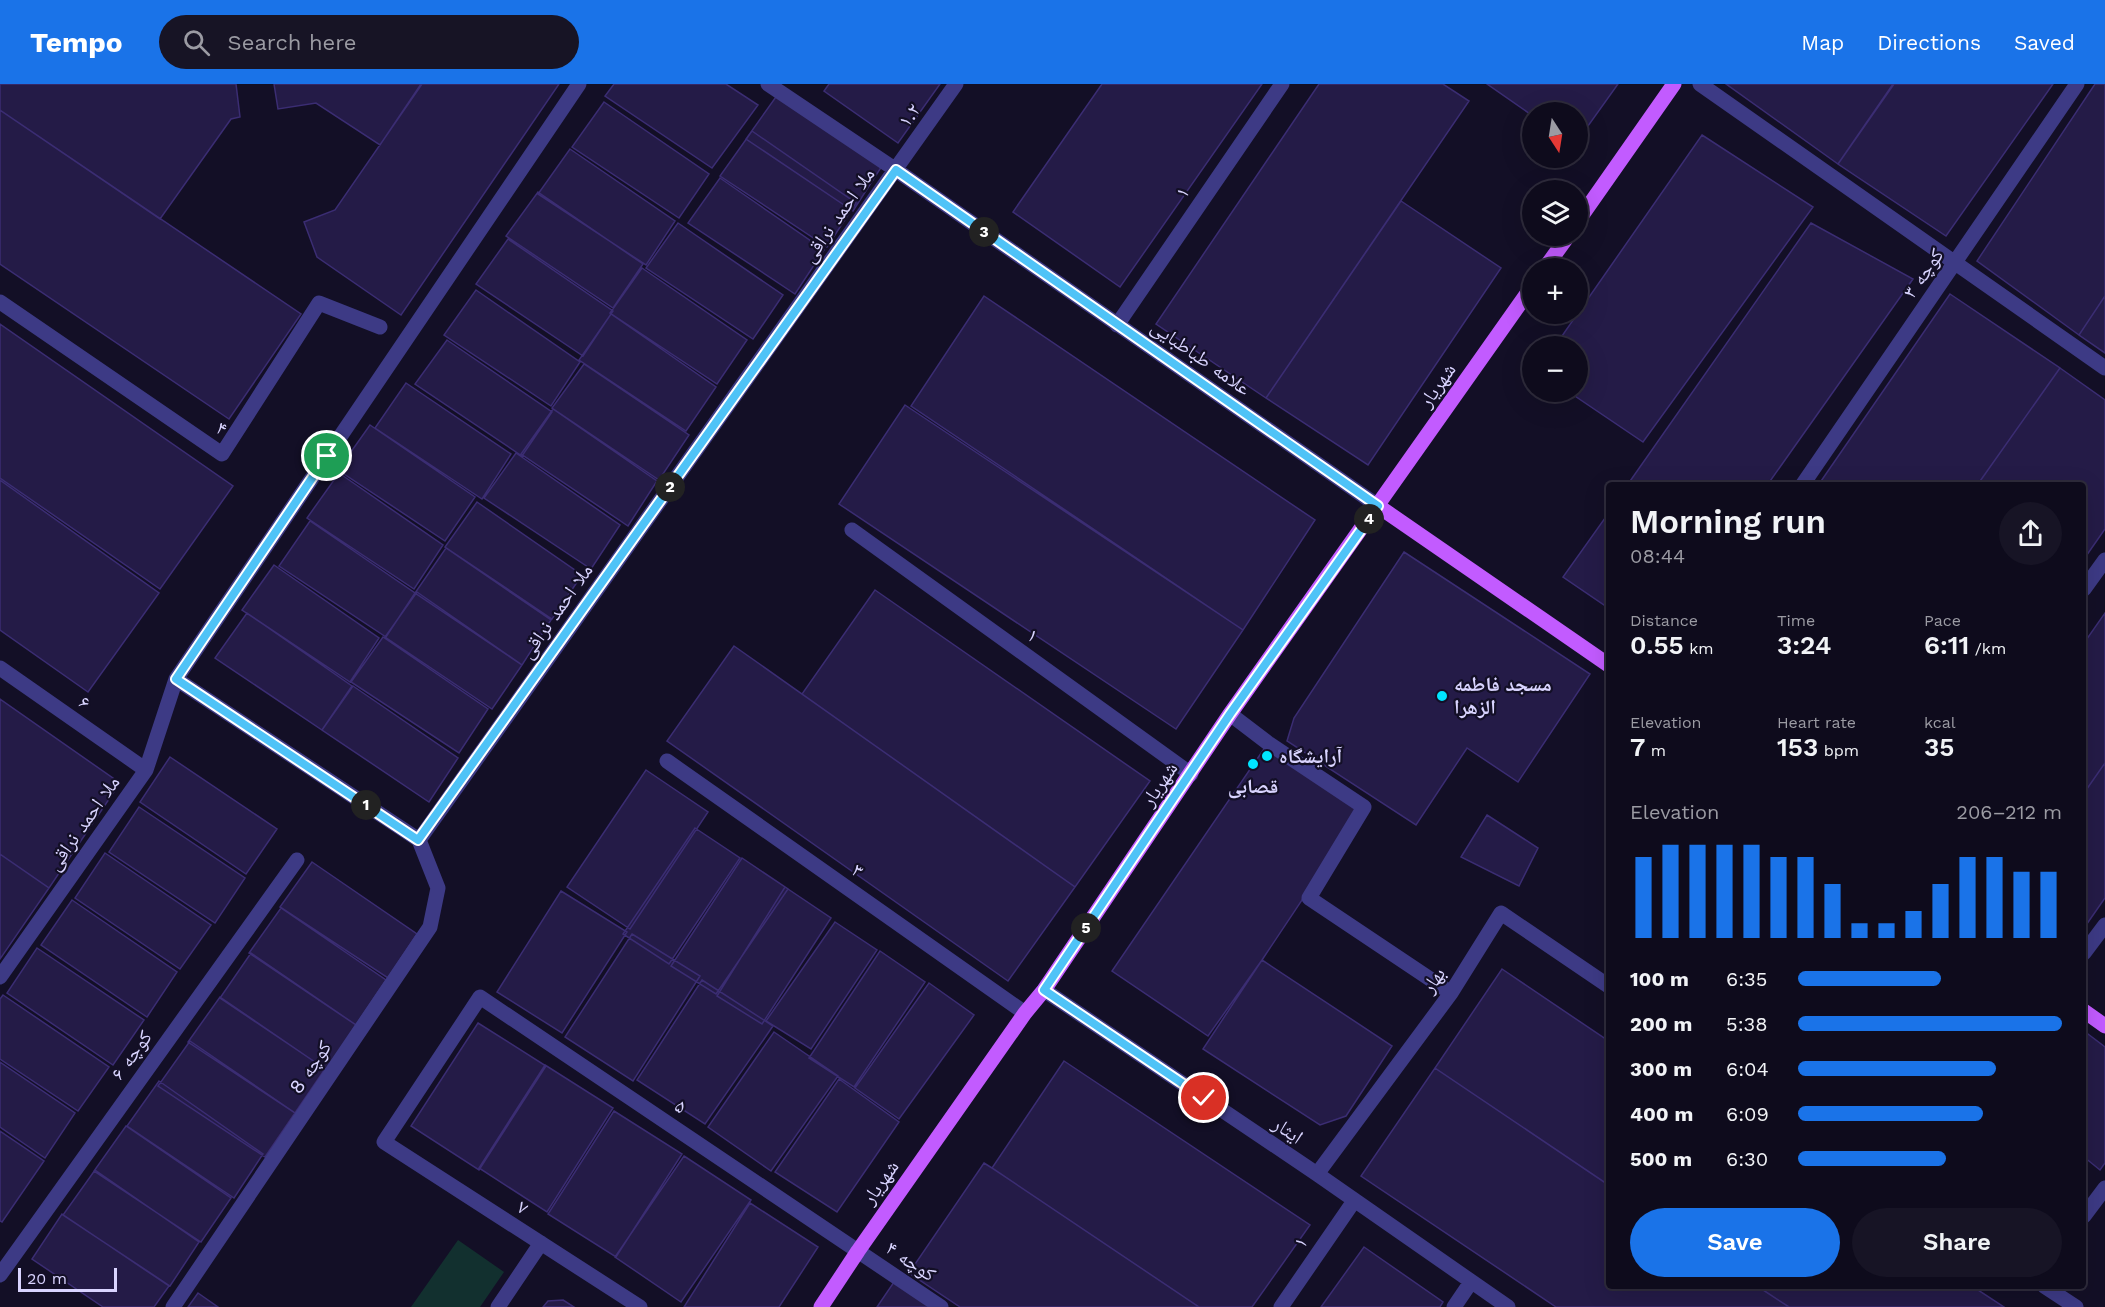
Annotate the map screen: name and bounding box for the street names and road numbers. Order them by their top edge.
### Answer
street label: ۱.۲ [892,99,926,131]
street label: ملا احمد نراقی [796,163,880,267]
street label: ۱ [1170,182,1194,202]
street label: کوچه ۳ [1897,243,1949,303]
street label: علامه طباطبایی [1147,314,1255,400]
street label: شهریار [1413,358,1461,413]
street label: ۴ [212,415,232,441]
street label: ملا احمد نراقی [514,559,598,663]
street label: ۱ [1022,623,1044,647]
street label: ۶ [74,690,96,714]
street label: شهریار [1135,757,1183,812]
street label: ملا احمد نراقی [41,771,125,875]
street label: ۳ [847,858,869,882]
street label: بهار [1415,963,1450,998]
street label: کوچه ۶ [105,1026,157,1084]
street label: کوچه 8 [284,1036,336,1098]
street label: ۵ [671,1094,691,1118]
street label: ایثار [1267,1111,1308,1149]
street label: شهریار [856,1155,904,1210]
street label: ۷ [513,1194,533,1220]
street label: ۱ [1288,1231,1312,1253]
street label: کوچه ۴ [881,1236,941,1286]

